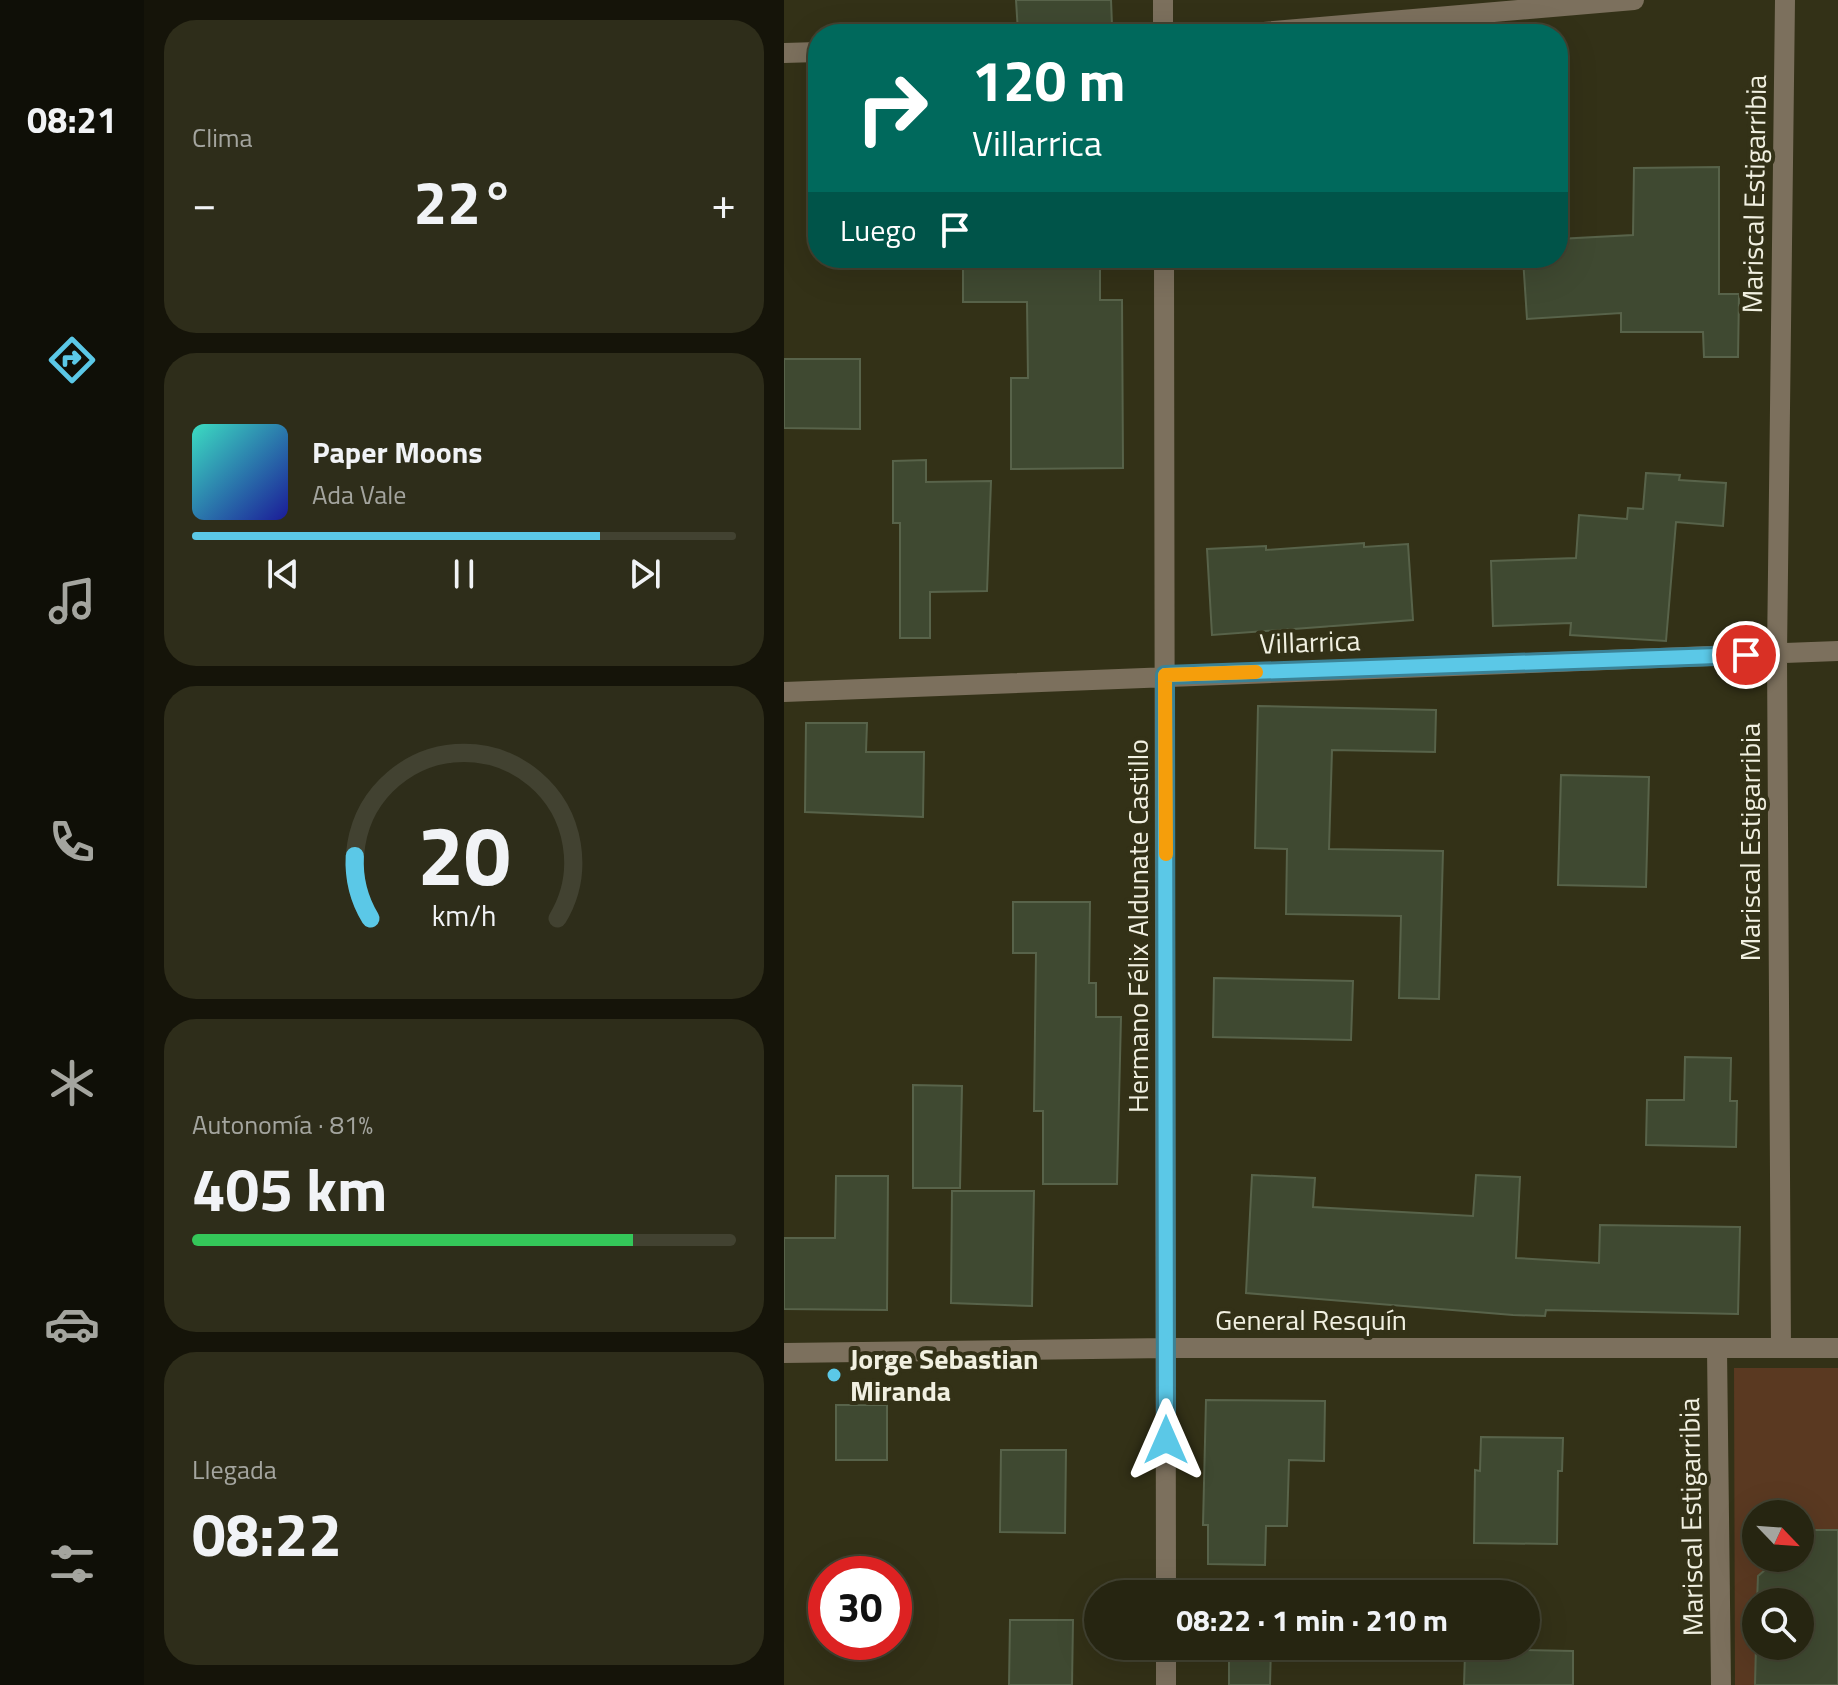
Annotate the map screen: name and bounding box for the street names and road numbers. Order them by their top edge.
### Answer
street label: Mariscal Estigarribia [1730,74,1777,314]
street label: Villarrica [1259,618,1361,665]
street label: Mariscal Estigarribia [1728,723,1771,961]
street label: Hermano Félix Aldunate Castillo [1116,739,1159,1113]
street label: General Resquín [1215,1298,1407,1341]
street label: Mariscal Estigarribia [1667,1397,1714,1637]

